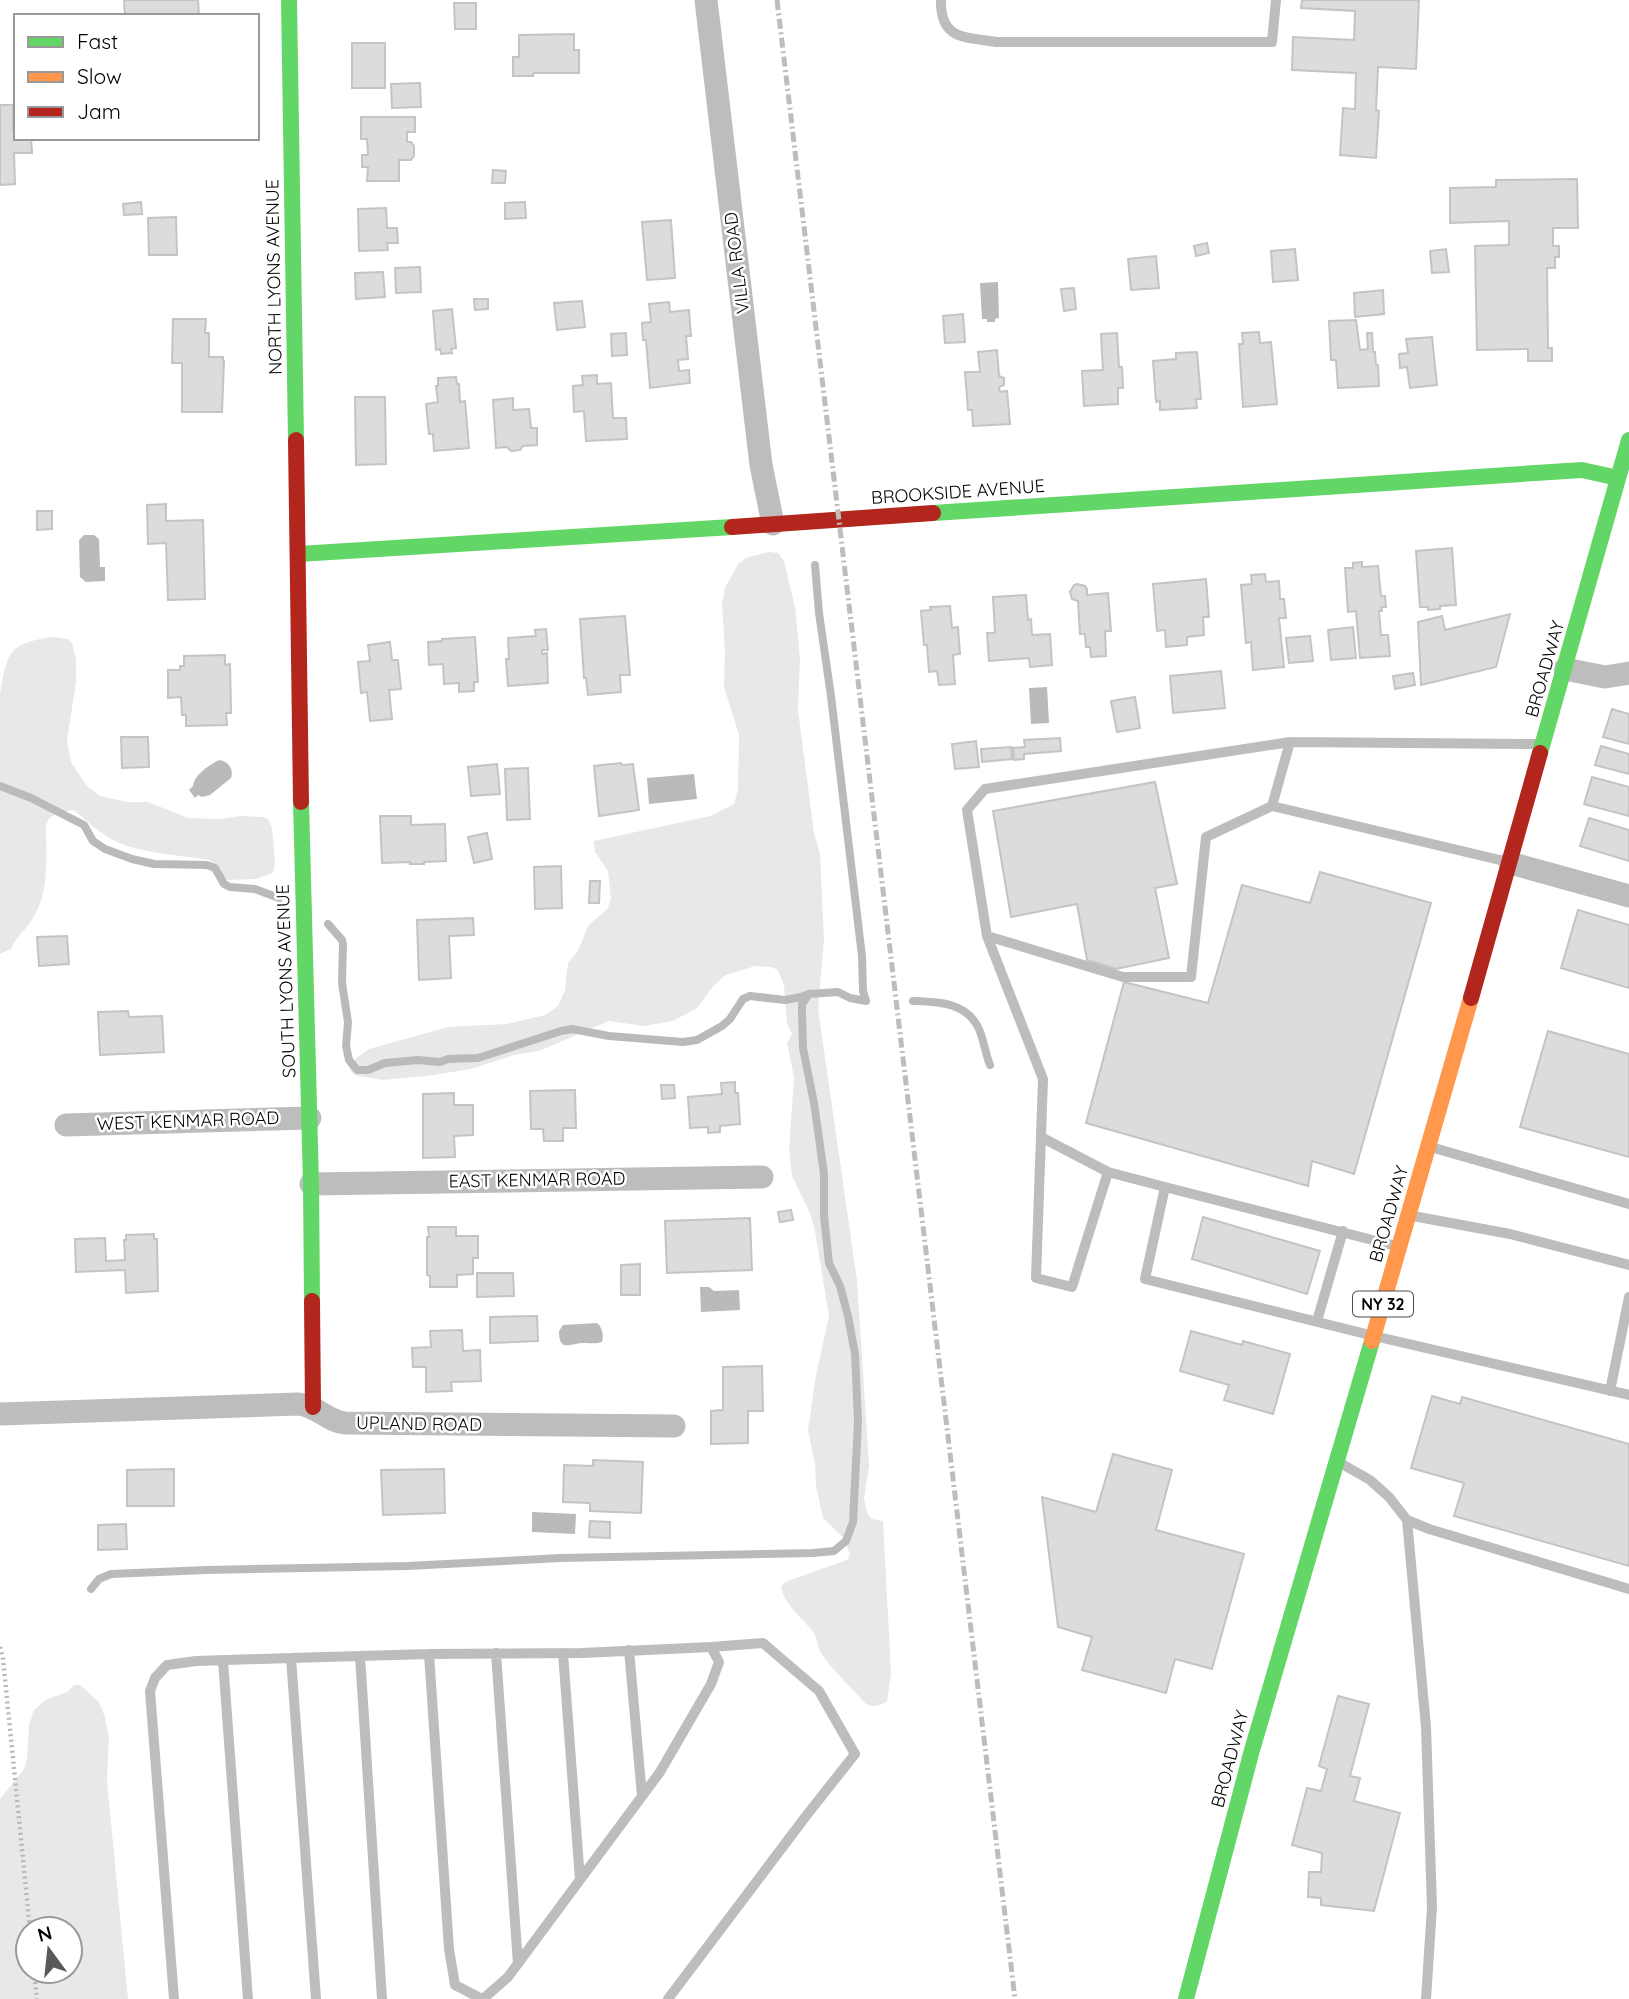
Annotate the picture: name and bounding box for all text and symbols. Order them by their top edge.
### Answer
legend [14,14,259,140]
text: Fast [77,28,118,54]
text: Slow [77,63,122,89]
text: Jam [77,98,121,124]
street label: NORTH LYONS AVENUE [260,179,287,375]
street label: VILLA ROAD [719,211,754,315]
street label: BROOKSIDE AVENUE [870,474,1046,509]
street label: BROADWAY [1520,618,1569,720]
street label: SOUTH LYONS AVENUE [271,884,300,1078]
street label: WEST KENMAR ROAD [96,1106,280,1135]
street label: BROADWAY [1364,1163,1413,1265]
street label: EAST KENMAR ROAD [448,1166,626,1193]
road number: NY 32 [1353,1292,1413,1316]
street label: UPLAND ROAD [356,1411,482,1436]
street label: BROADWAY [1206,1708,1254,1810]
north arrow [14,1915,84,1985]
text: N [35,1920,54,1947]

